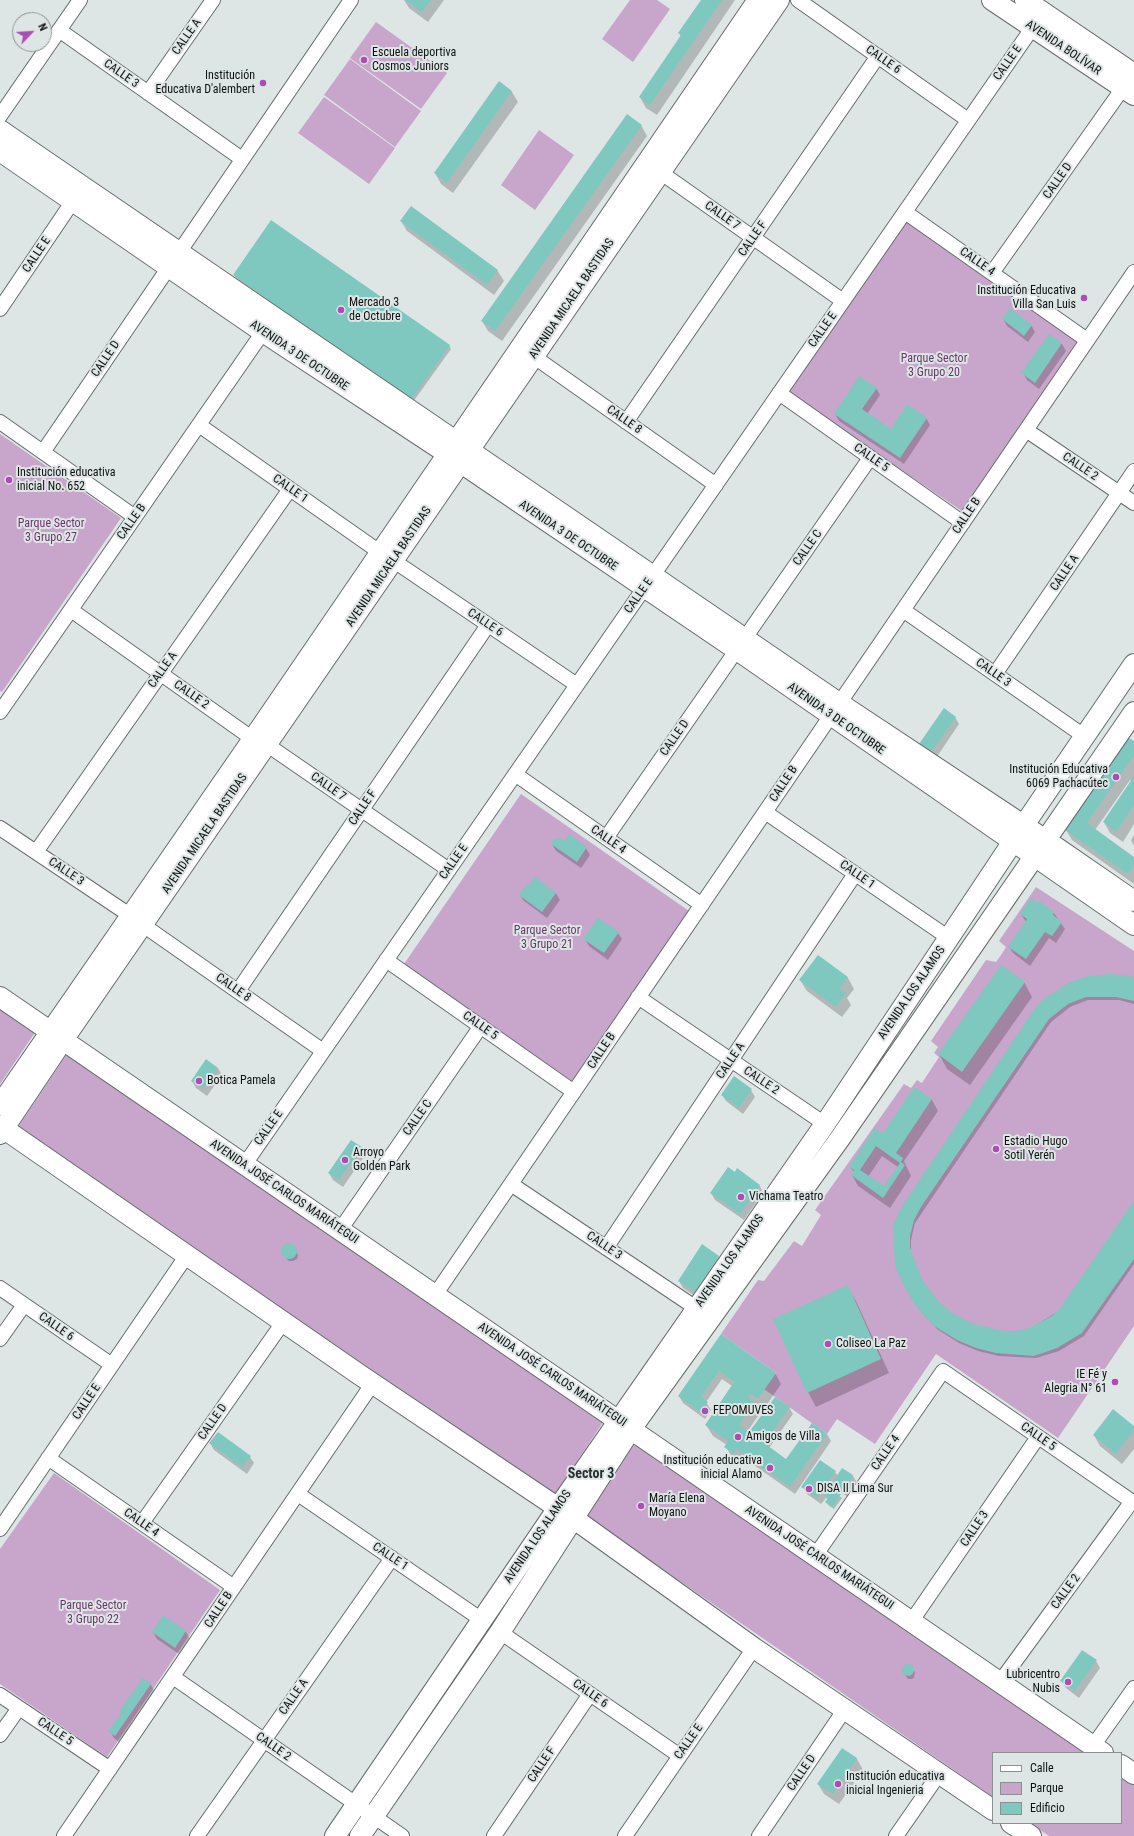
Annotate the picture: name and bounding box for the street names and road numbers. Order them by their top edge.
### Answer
street label: CALLE A [169,16,205,58]
street label: AVENIDA BOLÍVAR [1023,17,1103,79]
street label: CALLE 6 [863,43,903,77]
street label: CALLE E [991,43,1025,83]
street label: CALLE 3 [101,57,141,91]
street label: CALLE D [1040,160,1076,202]
street label: CALLE 7 [702,199,742,233]
street label: CALLE F [736,219,770,259]
street label: CALLE E [20,234,54,276]
street label: AVENIDA MICAELA BASTIDAS [526,236,618,362]
street label: CALLE 4 [957,245,997,279]
street label: CALLE E [806,310,840,350]
street label: AVENIDA 3 DE OCTUBRE [247,318,351,394]
street label: CALLE D [89,338,123,380]
street label: CALLE 8 [604,403,644,437]
street label: CALLE 5 [851,441,891,475]
street label: CALLE 2 [1059,450,1101,484]
street label: CALLE 1 [270,472,310,506]
street label: CALLE B [950,495,984,537]
street label: AVENIDA 3 DE OCTUBRE [516,498,620,574]
street label: CALLE B [115,501,149,543]
street label: AVENIDA MICAELA BASTIDAS [343,504,435,630]
street label: CALLE C [790,527,826,569]
street label: CALLE A [1048,552,1082,594]
street label: CALLE E [622,576,656,616]
street label: CALLE 6 [464,606,506,640]
street label: CALLE A [145,649,181,691]
street label: CALLE 3 [973,656,1013,690]
street label: CALLE 2 [171,678,211,712]
street label: AVENIDA 3 DE OCTUBRE [784,680,888,758]
street label: CALLE D [657,717,693,759]
street label: CALLE B [767,763,801,805]
street label: CALLE 7 [308,770,348,804]
street label: AVENIDA MICAELA BASTIDAS [159,771,251,897]
street label: CALLE F [346,788,380,828]
street label: CALLE 4 [588,823,628,857]
street label: CALLE E [437,842,471,882]
street label: CALLE 3 [45,855,87,889]
street label: CALLE 1 [837,858,877,892]
street label: AVENIDA LOS ALAMOS [875,944,949,1042]
street label: CALLE 8 [213,971,253,1005]
street label: CALLE 5 [460,1009,500,1043]
street label: CALLE B [585,1030,619,1072]
street label: CALLE A [714,1040,748,1082]
street label: CALLE 2 [740,1064,782,1098]
street label: CALLE C [400,1097,436,1139]
street label: CALLE E [252,1108,286,1148]
street label: AVENIDA JOSÉ CARLOS MARIÁTEGUI [207,1137,361,1247]
street label: AVENIDA LOS ALAMOS [693,1212,767,1310]
street label: CALLE 3 [583,1229,625,1263]
street label: CALLE 6 [36,1310,76,1344]
street label: AVENIDA JOSÉ CARLOS MARIÁTEGUI [475,1320,629,1430]
street label: CALLE E [70,1381,104,1423]
street label: CALLE D [195,1401,231,1443]
street label: CALLE 5 [1018,1420,1058,1454]
street label: CALLE 4 [869,1433,903,1473]
street label: AVENIDA LOS ALAMOS [501,1488,575,1586]
street label: AVENIDA JOSÉ CARLOS MARIÁTEGUI [742,1503,896,1613]
street label: CALLE 4 [121,1506,161,1540]
street label: CALLE 3 [958,1508,992,1550]
street label: CALLE 1 [369,1540,411,1574]
street label: CALLE 2 [1048,1572,1084,1612]
street label: CALLE B [202,1589,236,1631]
street label: CALLE A [276,1676,312,1718]
street label: CALLE 6 [570,1677,610,1711]
street label: CALLE 5 [34,1715,76,1749]
street label: CALLE E [672,1722,706,1762]
street label: CALLE 2 [253,1730,293,1764]
street label: CALLE F [525,1745,559,1785]
street label: CALLE D [785,1752,819,1794]

